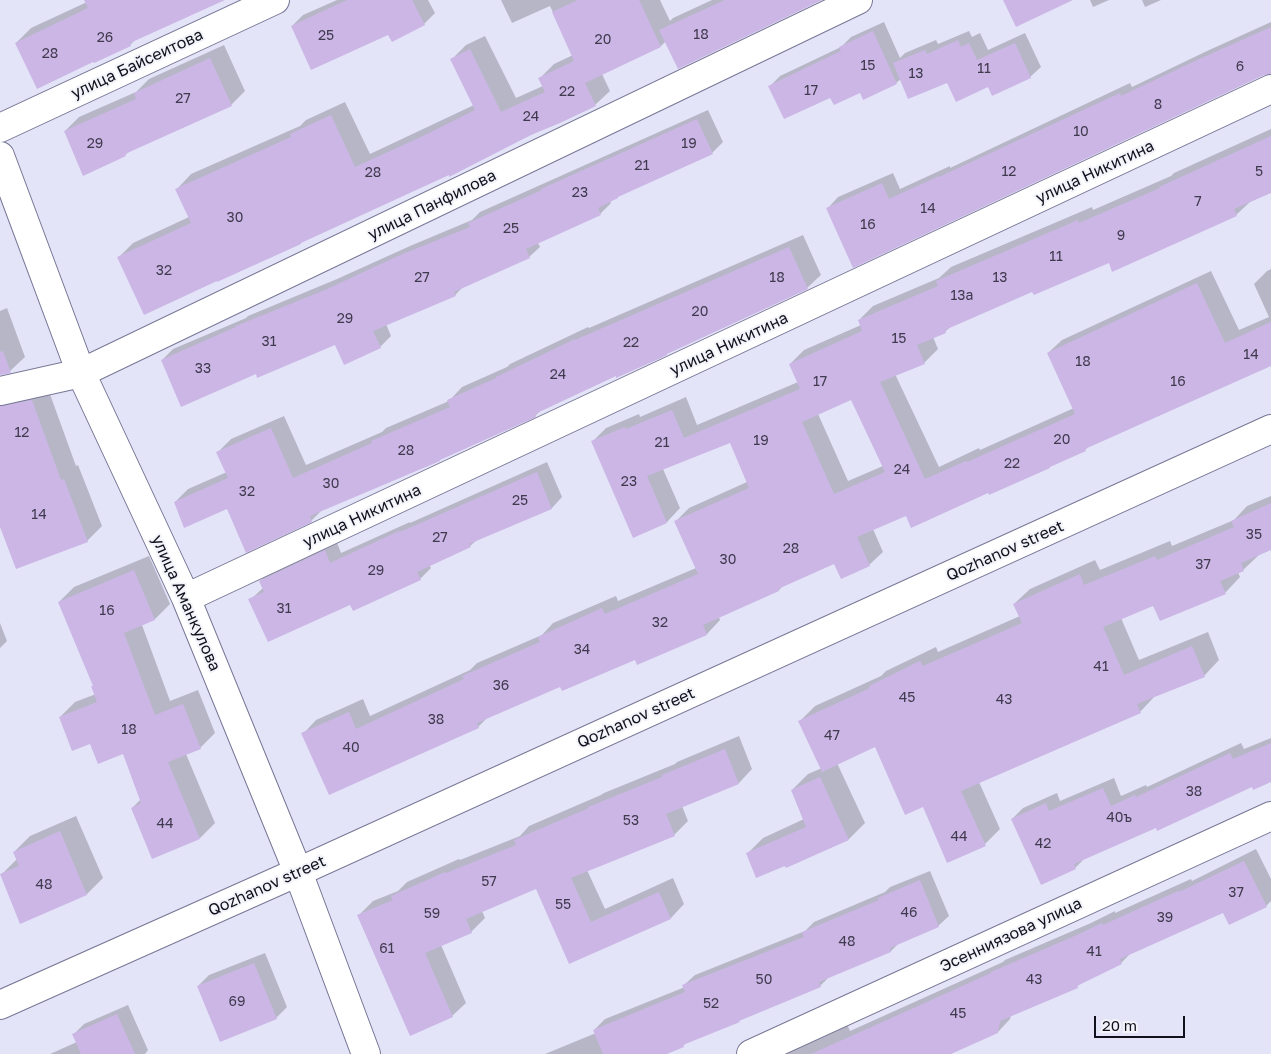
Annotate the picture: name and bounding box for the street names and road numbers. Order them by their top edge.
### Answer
street label: улица Байсеитова [68,25,206,103]
street label: улица Никитина [1033,136,1157,208]
street label: улица Панфилова [365,166,499,244]
street label: улица Никитина [667,308,791,380]
street label: улица Никитина [300,480,424,552]
street label: Qozhanov street [943,517,1067,585]
street label: улица Аманкулова [147,532,225,674]
street label: Qozhanov street [574,684,698,752]
street label: Qozhanov street [205,852,329,920]
street label: Эсенниязова улица [937,894,1085,976]

